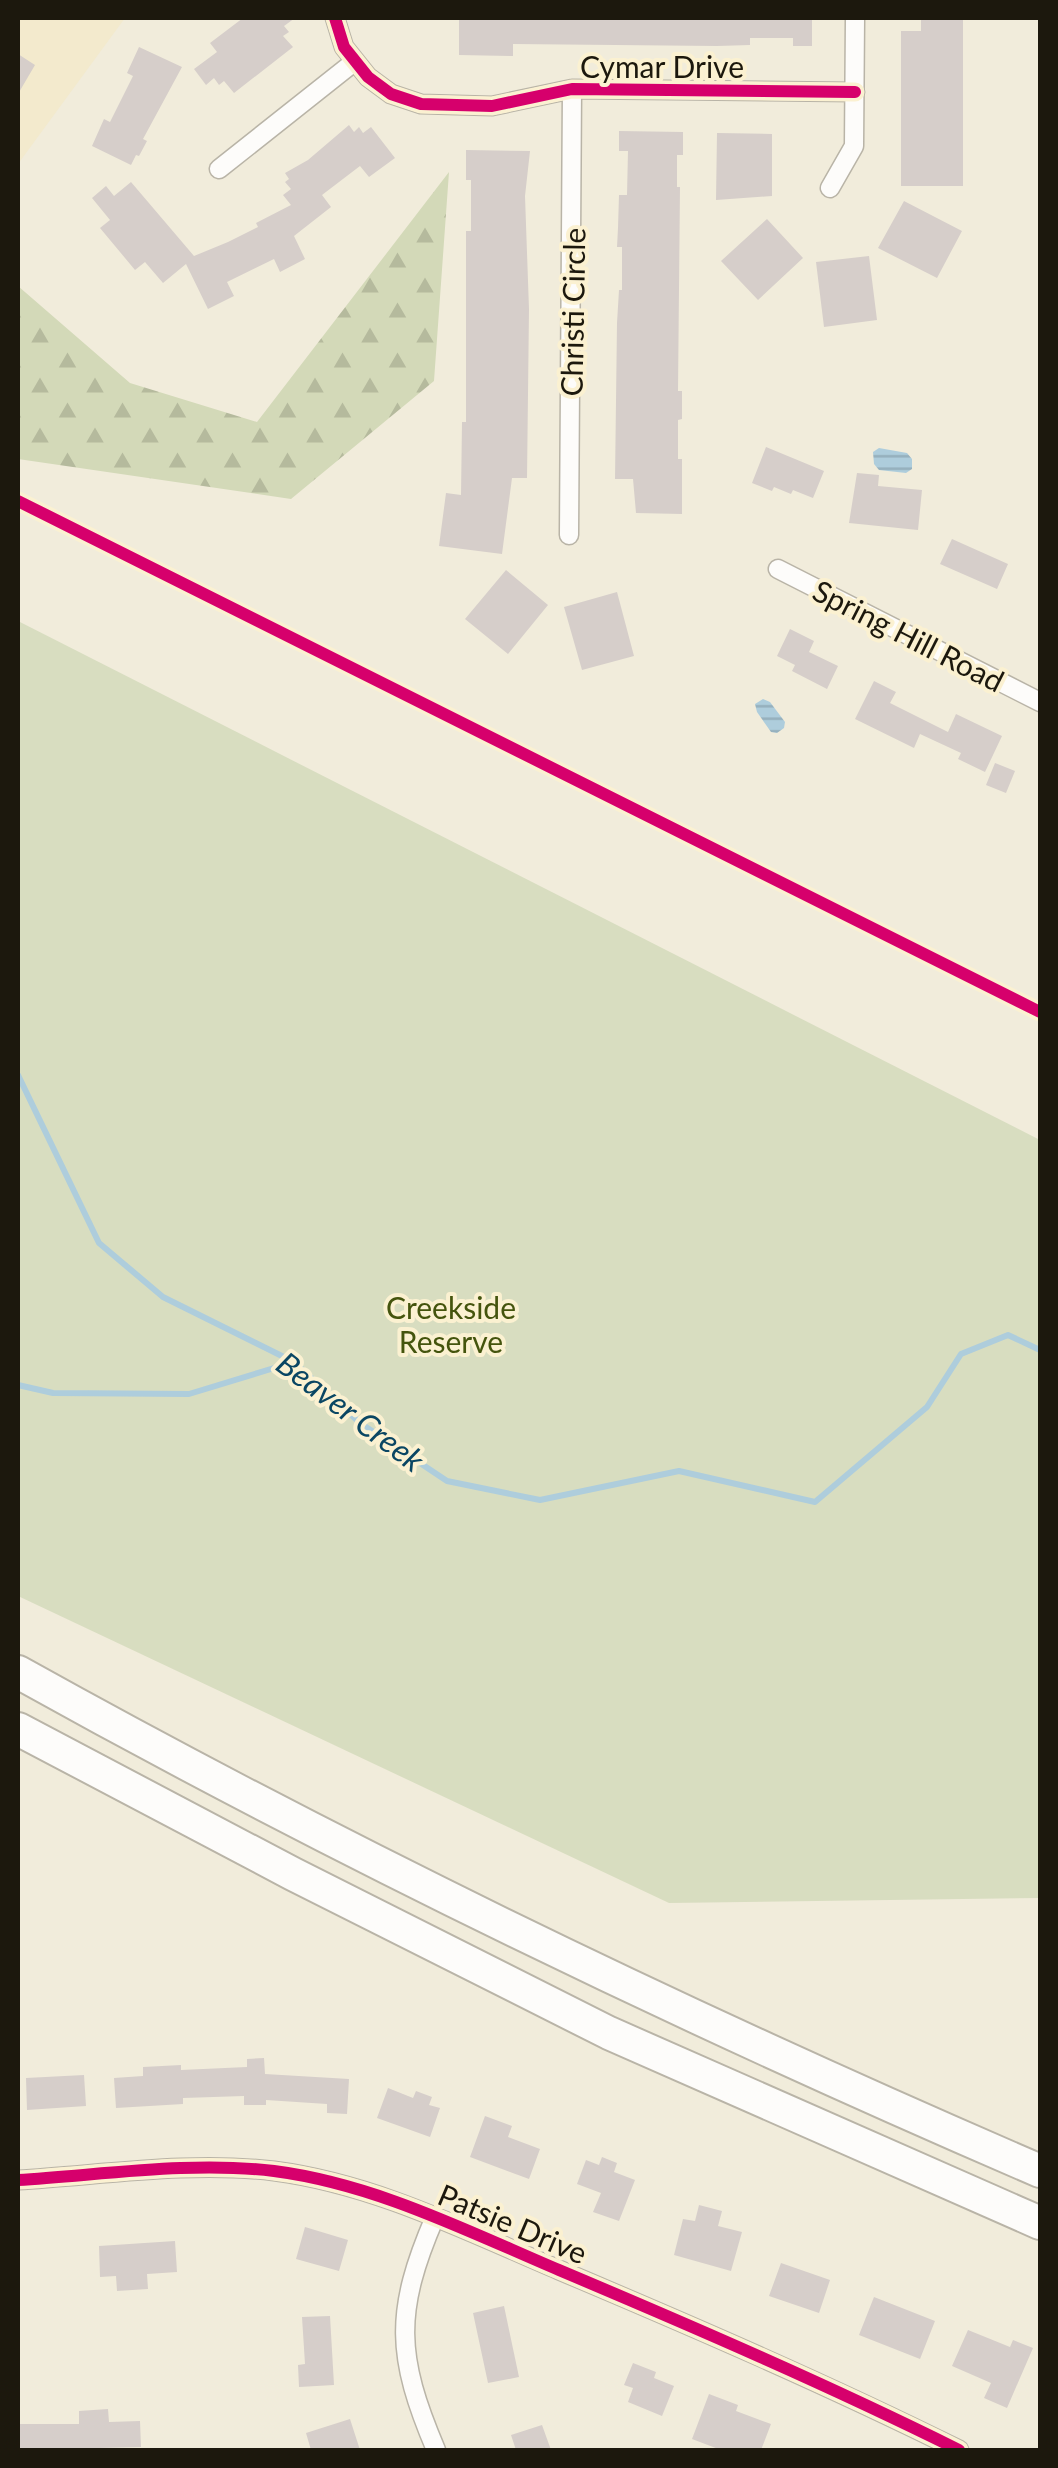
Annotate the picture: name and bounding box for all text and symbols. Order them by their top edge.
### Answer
street label: Cymar Drive [580,48,744,84]
street label: Christi Circle [553,227,591,397]
street label: Spring Hill Road [808,571,1010,699]
park label: Creekside Reserve [386,1289,516,1359]
water label: Beaver Creek [270,1343,433,1480]
street label: Patsie Drive [433,2176,593,2270]

